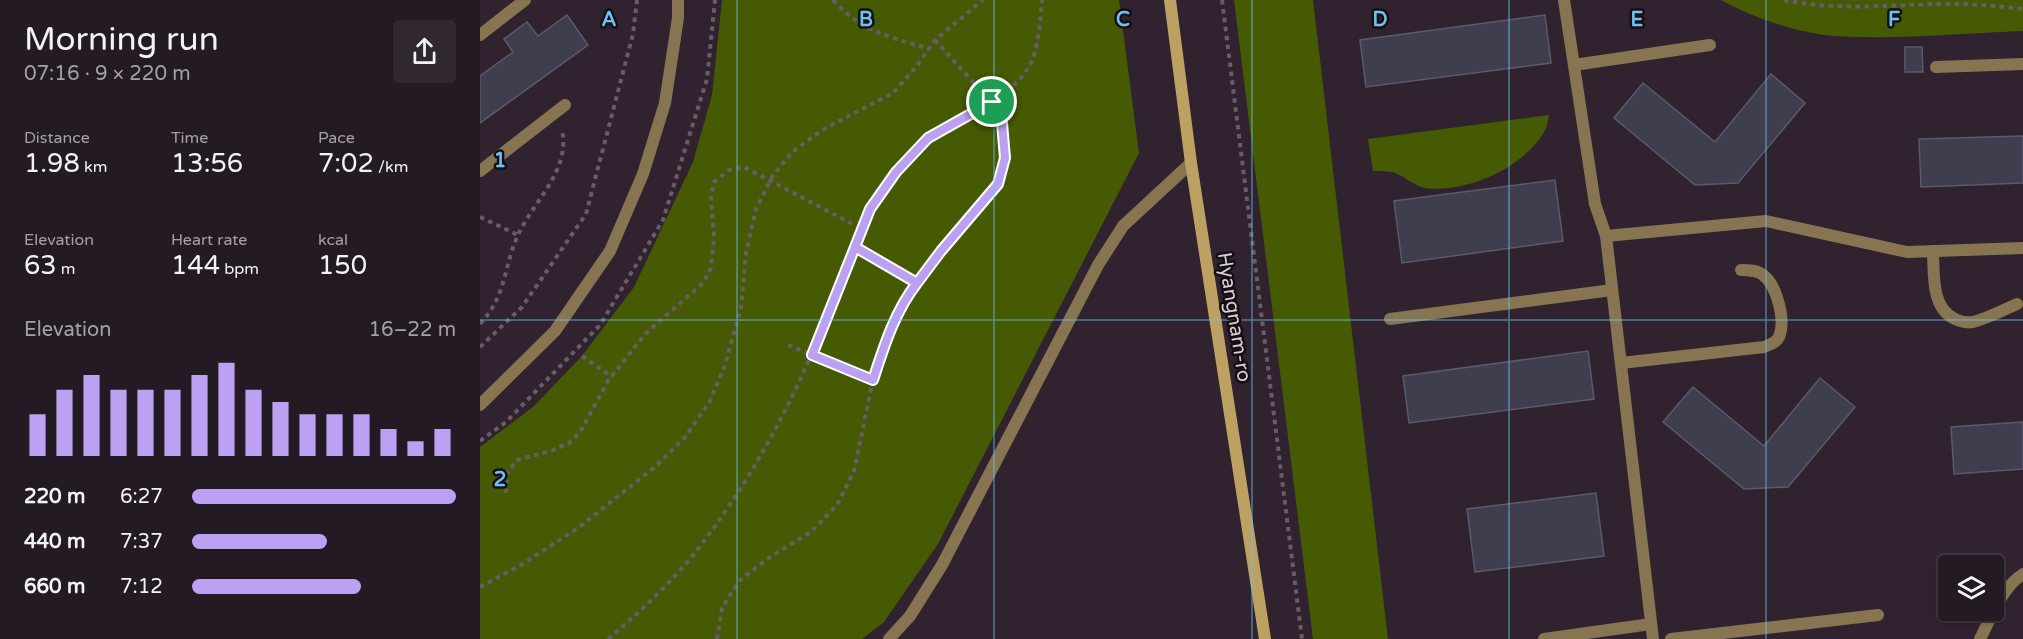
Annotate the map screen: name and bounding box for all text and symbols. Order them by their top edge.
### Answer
text: A [602,8,617,32]
text: B [859,8,873,32]
text: C [1116,8,1130,32]
text: D [1372,8,1388,32]
text: E [1631,8,1644,32]
text: F [1888,8,1900,32]
text: Morning run [24,20,219,59]
button: share [393,20,456,83]
text: 07:16 · 9 × 220 m [24,62,191,86]
pin [966,76,1017,127]
icon: arrive [975,85,1008,118]
text: Distance [24,128,90,148]
text: Time [171,128,208,148]
text: Pace [318,128,355,148]
text: 1.98 [24,148,80,179]
text: 13:56 [171,148,243,179]
text: 7:02 [318,148,374,179]
text: 1 [494,149,506,173]
text: km [80,157,107,177]
text: /km [374,157,408,177]
text: Elevation [24,230,94,250]
text: Heart rate [171,230,247,250]
text: kcal [318,230,348,250]
text: 63 [24,250,57,281]
text: 144 [171,250,220,281]
text: 150 [318,250,367,281]
street label: Hyangnam-ro [1212,251,1256,384]
text: m [57,259,76,279]
text: bpm [220,259,259,279]
text: Elevation [24,318,111,342]
text: 16–22 m [369,318,456,342]
text: 2 [494,468,506,492]
text: 220 m [24,485,85,509]
text: 6:27 [120,485,163,509]
text: 440 m [24,530,85,554]
text: 7:37 [120,530,163,554]
map controls [1938,555,2004,621]
button: layers [1938,555,2004,621]
text: 660 m [24,575,85,599]
text: 7:12 [120,575,163,599]

